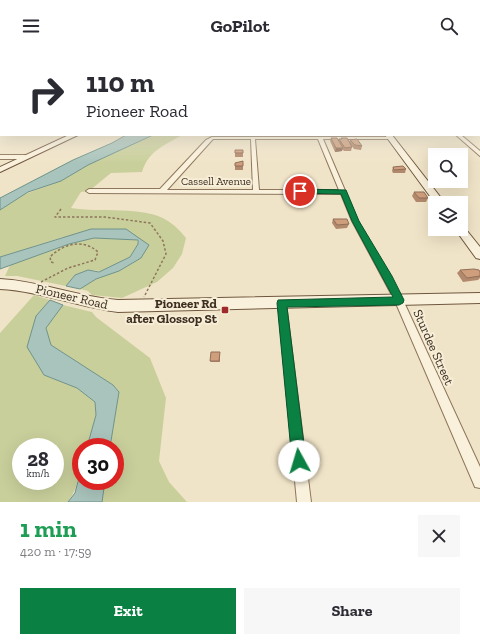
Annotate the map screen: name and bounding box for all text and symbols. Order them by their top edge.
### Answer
icon: menu [20,15,42,37]
text: GoPilot [210,15,270,37]
icon: search [438,15,460,37]
text: 110 m [86,66,155,99]
icon: right [20,68,72,120]
text: Pioneer Road [86,100,188,122]
map controls [428,148,468,236]
button: search [428,148,468,188]
pin [283,174,317,208]
street label: Cassell Avenue [181,175,251,188]
icon: arrive [289,180,311,202]
button: layers [428,196,468,236]
street label: Pioneer Road [34,281,109,312]
place label: Pioneer Rd after Glossop St [126,296,218,326]
marker: Pioneer Rd after Glossop St [220,305,230,315]
street label: Sturdee Street [410,307,457,387]
speed limit sign: 30 [72,438,124,490]
position arrow [278,440,320,482]
text: 28 [27,447,49,471]
text: km/h [27,468,49,480]
text: 1 min [20,514,77,543]
button: close [418,515,460,557]
text: 420 m · 17:59 [20,544,92,559]
button: Exit [20,588,236,634]
button: Share [244,588,460,634]

